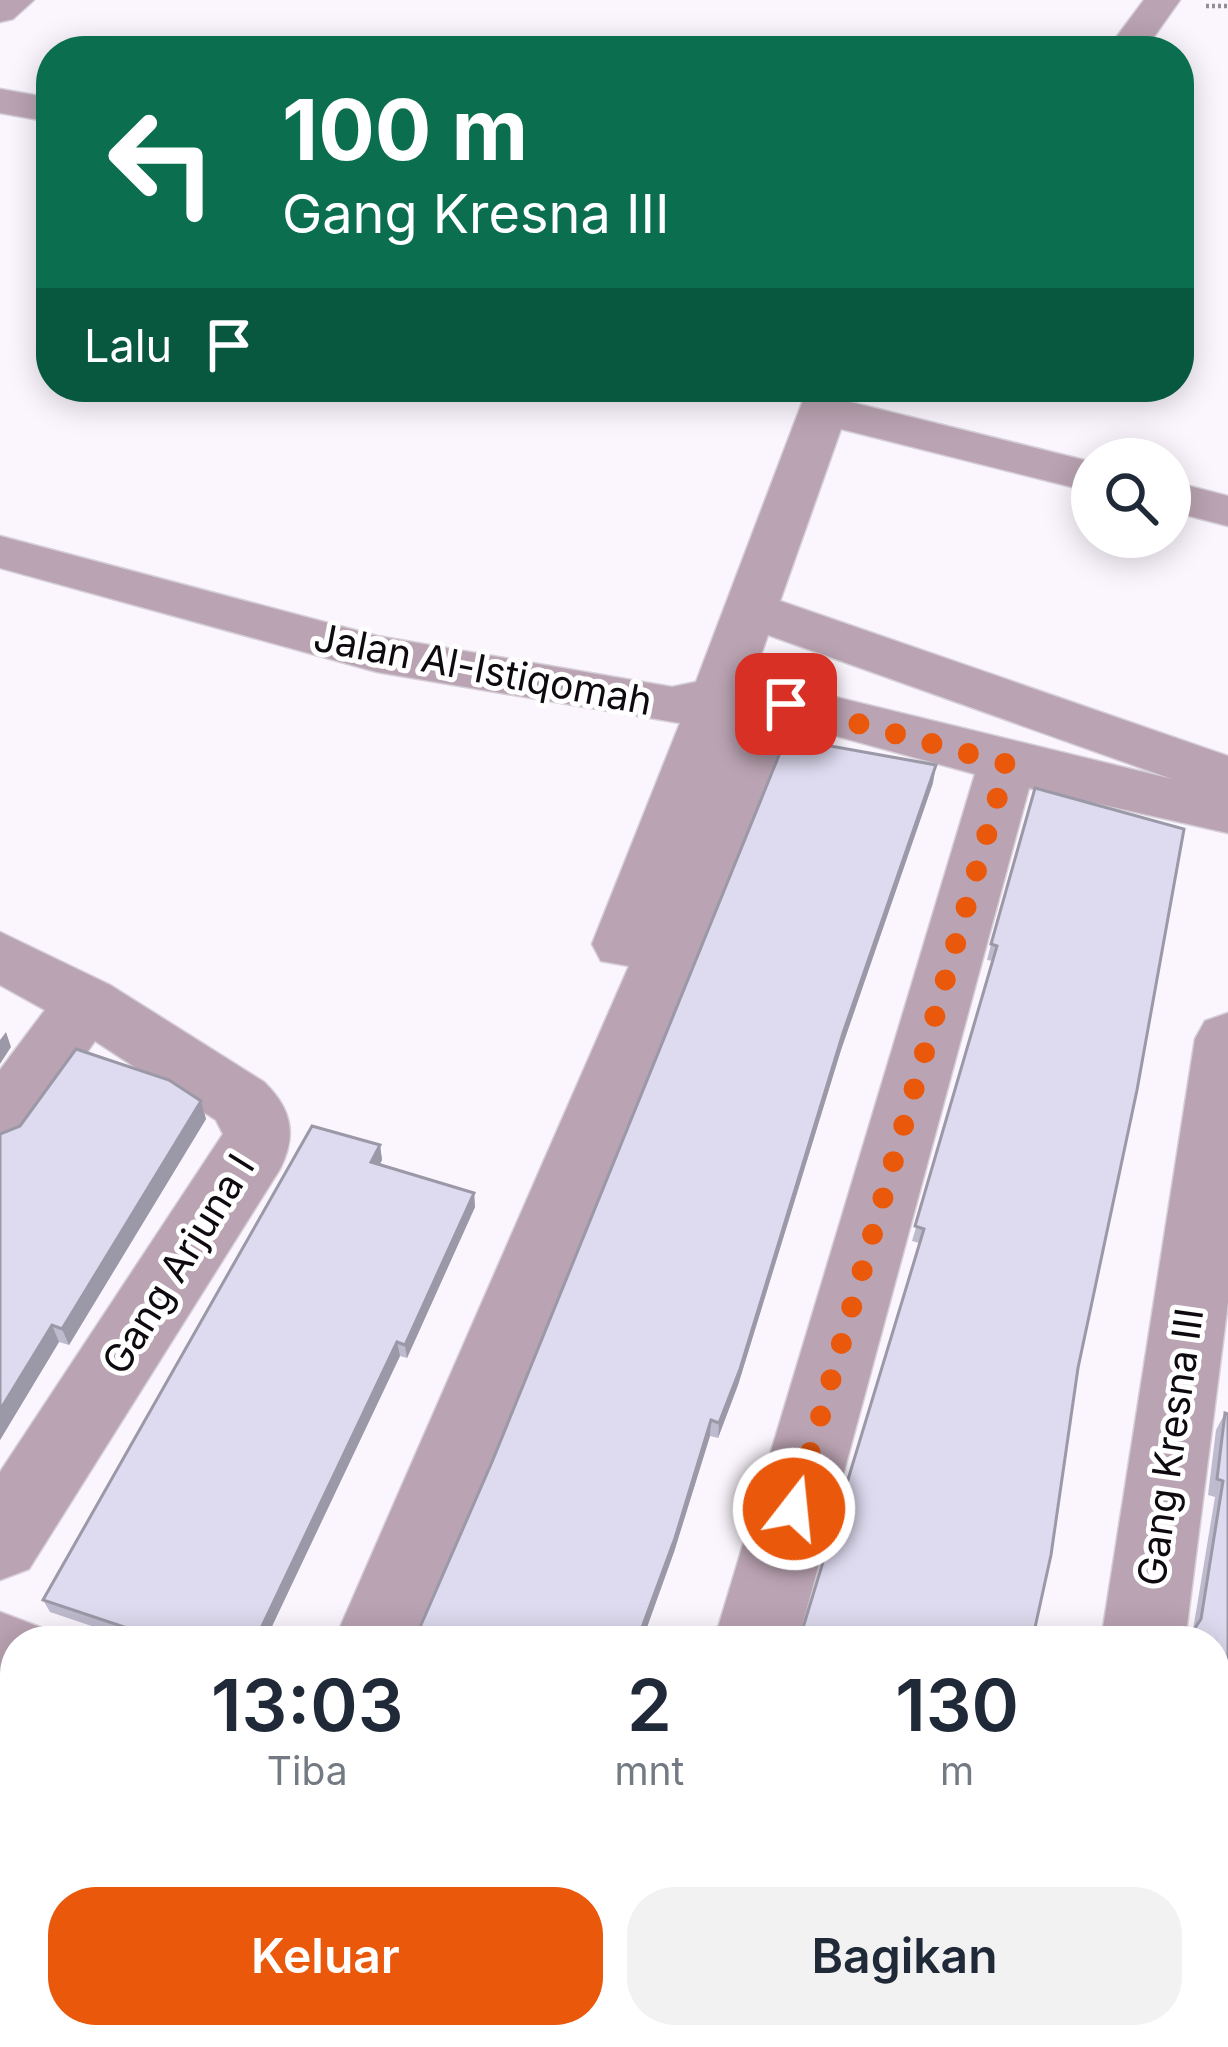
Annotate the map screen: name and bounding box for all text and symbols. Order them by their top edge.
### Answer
text: 100 m [282,79,528,180]
icon: left [84,84,240,240]
text: Gang Kresna III [282,181,669,246]
icon: arrive [196,312,262,378]
text: Lalu [84,318,172,373]
map controls [1071,438,1191,558]
button: search [1071,438,1191,558]
street label: Jalan Al-Istiqomah [310,613,656,724]
pin [735,653,837,755]
icon: arrive [753,671,819,737]
street label: Gang Arjuna I [91,1145,264,1382]
street label: Gang Kresna III [1127,1305,1212,1589]
position arrow [731,1446,857,1572]
text: 13:03 [211,1661,403,1748]
text: 2 [627,1661,672,1748]
text: 130 [895,1661,1019,1748]
text: Tiba [267,1747,348,1794]
text: mnt [614,1747,684,1794]
text: m [940,1747,974,1794]
button: Keluar [48,1887,603,2025]
button: Bagikan [627,1887,1182,2025]

